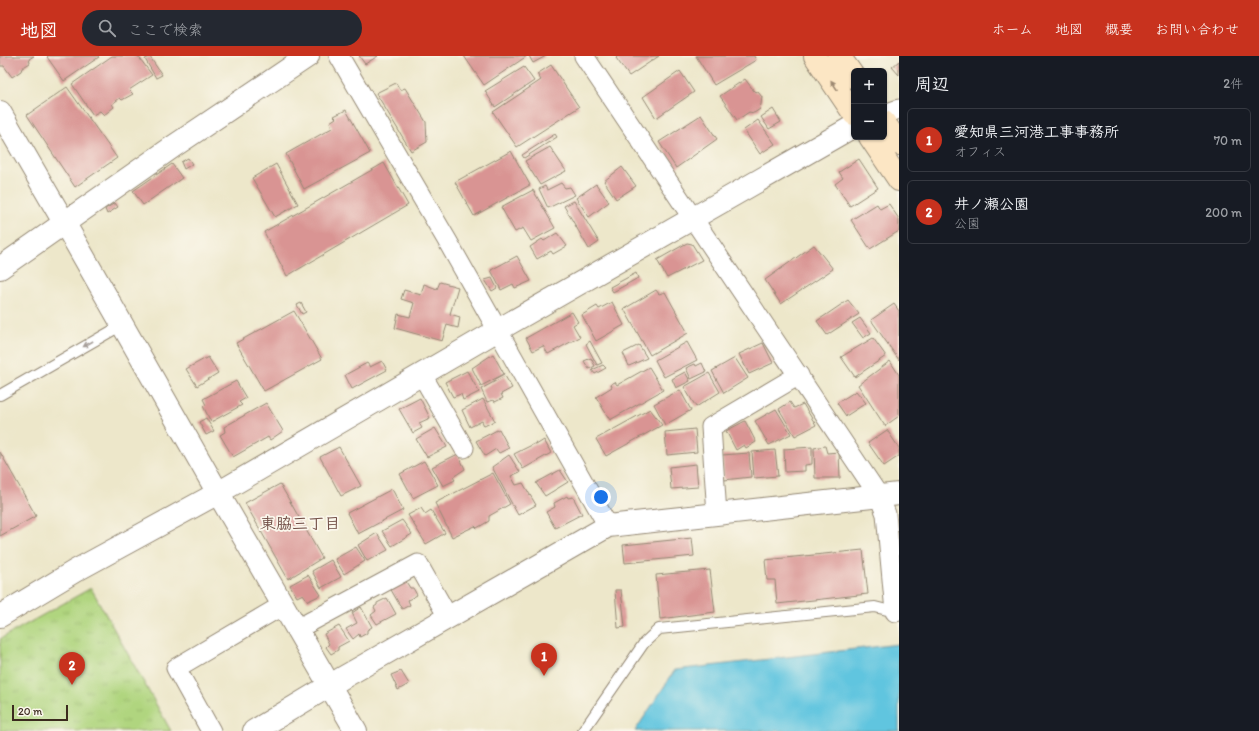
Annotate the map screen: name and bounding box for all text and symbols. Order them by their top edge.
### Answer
search box [82,10,362,46]
icon: search [96,17,118,39]
text: 地図 [20,19,58,42]
text: ここで検索 [128,21,203,39]
text: ホーム [992,21,1033,38]
text: 地図 [1055,21,1083,38]
text: 概要 [1105,21,1133,38]
text: お問い合わせ [1155,21,1239,38]
map controls [851,68,887,140]
button: + [851,68,887,104]
text: 周辺 [915,74,949,94]
text: 2件 [1223,76,1243,91]
one-way arrow [830,80,838,90]
button: − [851,104,887,140]
text: 愛知県三河港工事事務所 [954,123,1119,141]
text: 1 [926,133,932,148]
text: 70 m [1214,133,1242,148]
text: オフィス [954,144,1006,159]
text: 井ノ瀬公園 [954,195,1029,213]
text: 2 [926,205,932,220]
text: 200 m [1205,205,1242,220]
text: 公園 [954,216,980,231]
one-way arrow [82,341,94,348]
your location [591,487,611,507]
district label: 東脇三丁目 [260,514,340,533]
pin: 1 [531,643,557,676]
pin: 2 [59,652,85,685]
scale bar [12,703,68,722]
text: 20 m [18,705,42,718]

